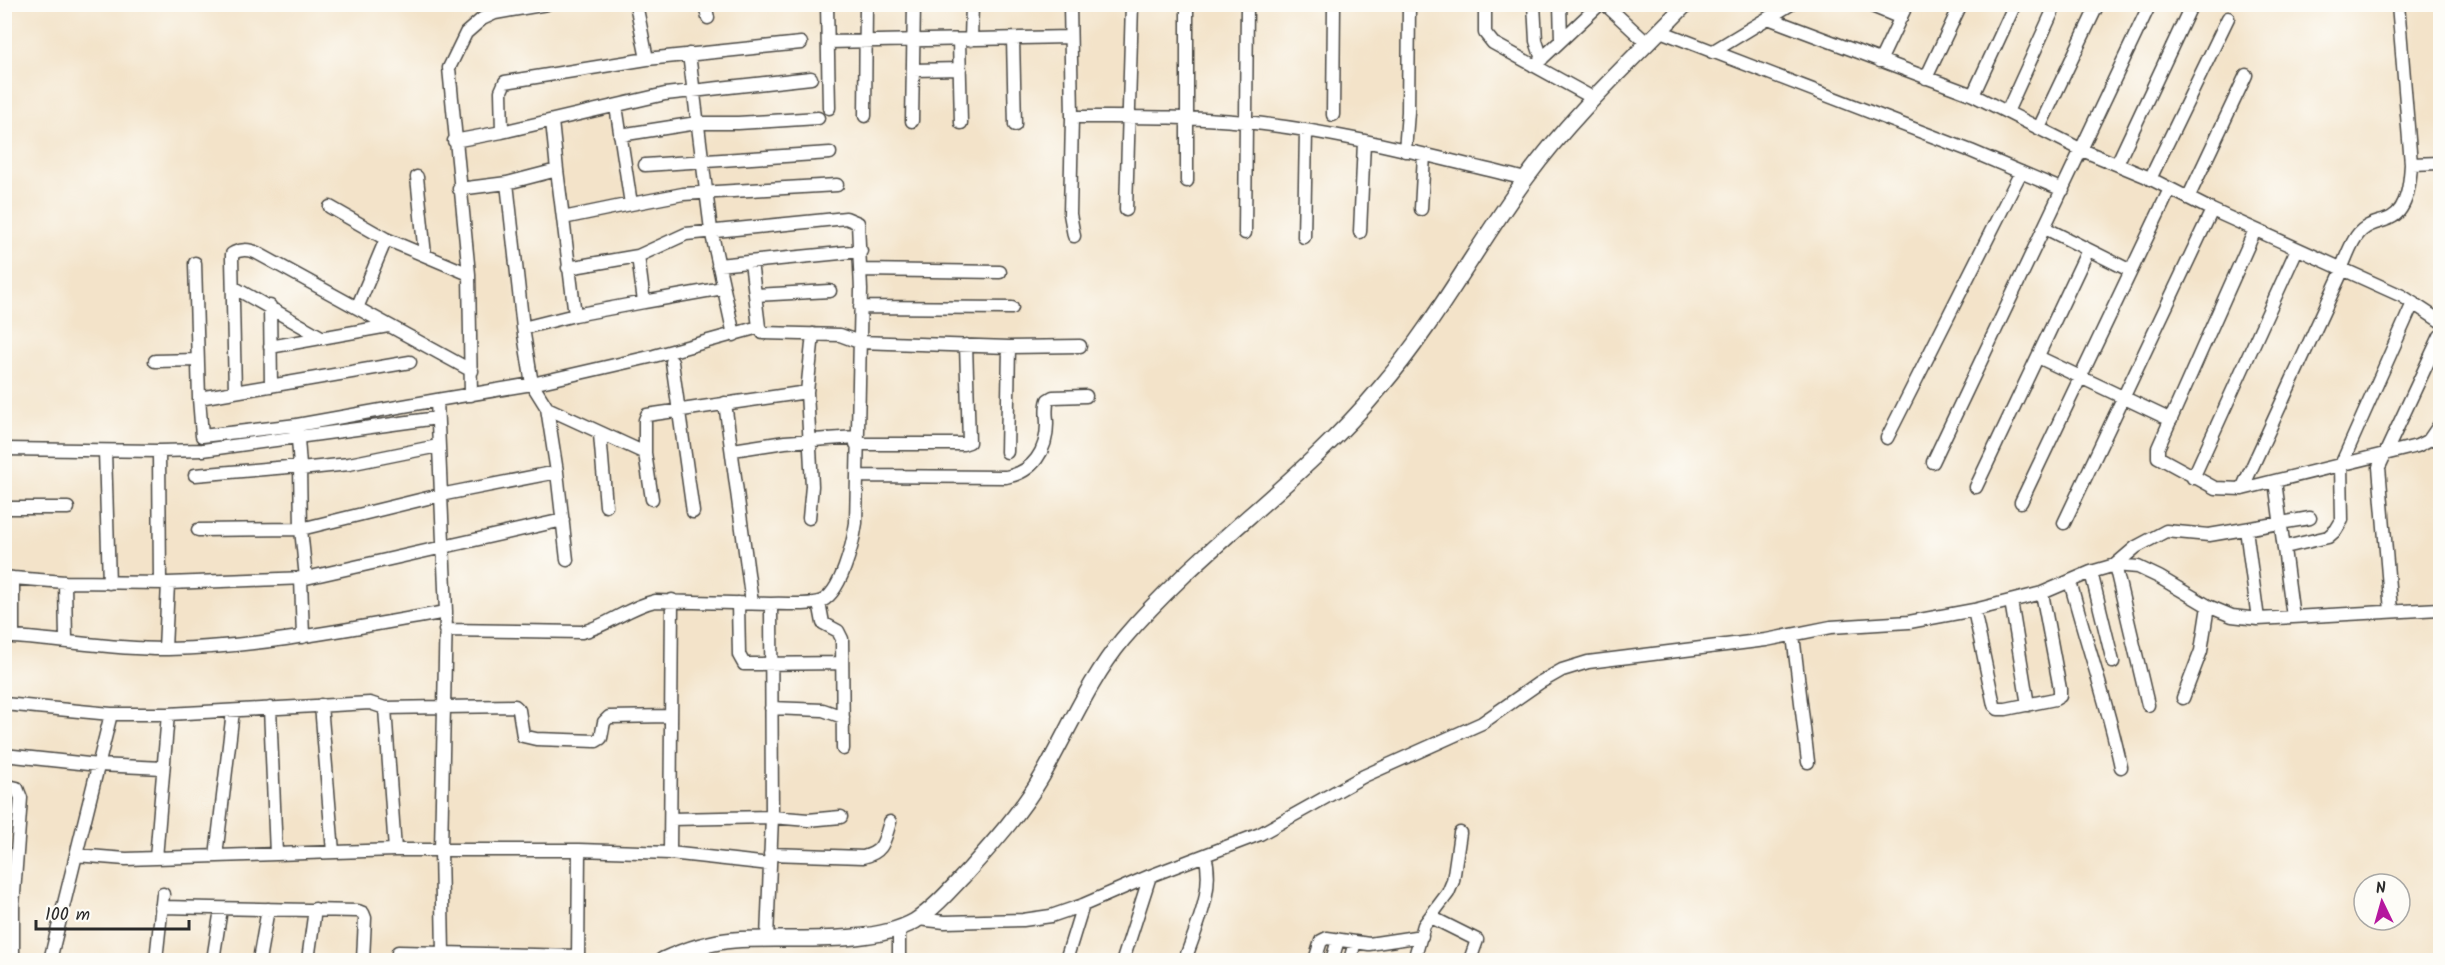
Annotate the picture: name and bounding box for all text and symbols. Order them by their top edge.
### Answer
north arrow [2352,872,2412,932]
text: N [2375,876,2387,901]
scale bar [36,893,189,931]
text: 100 m [45,901,90,930]

